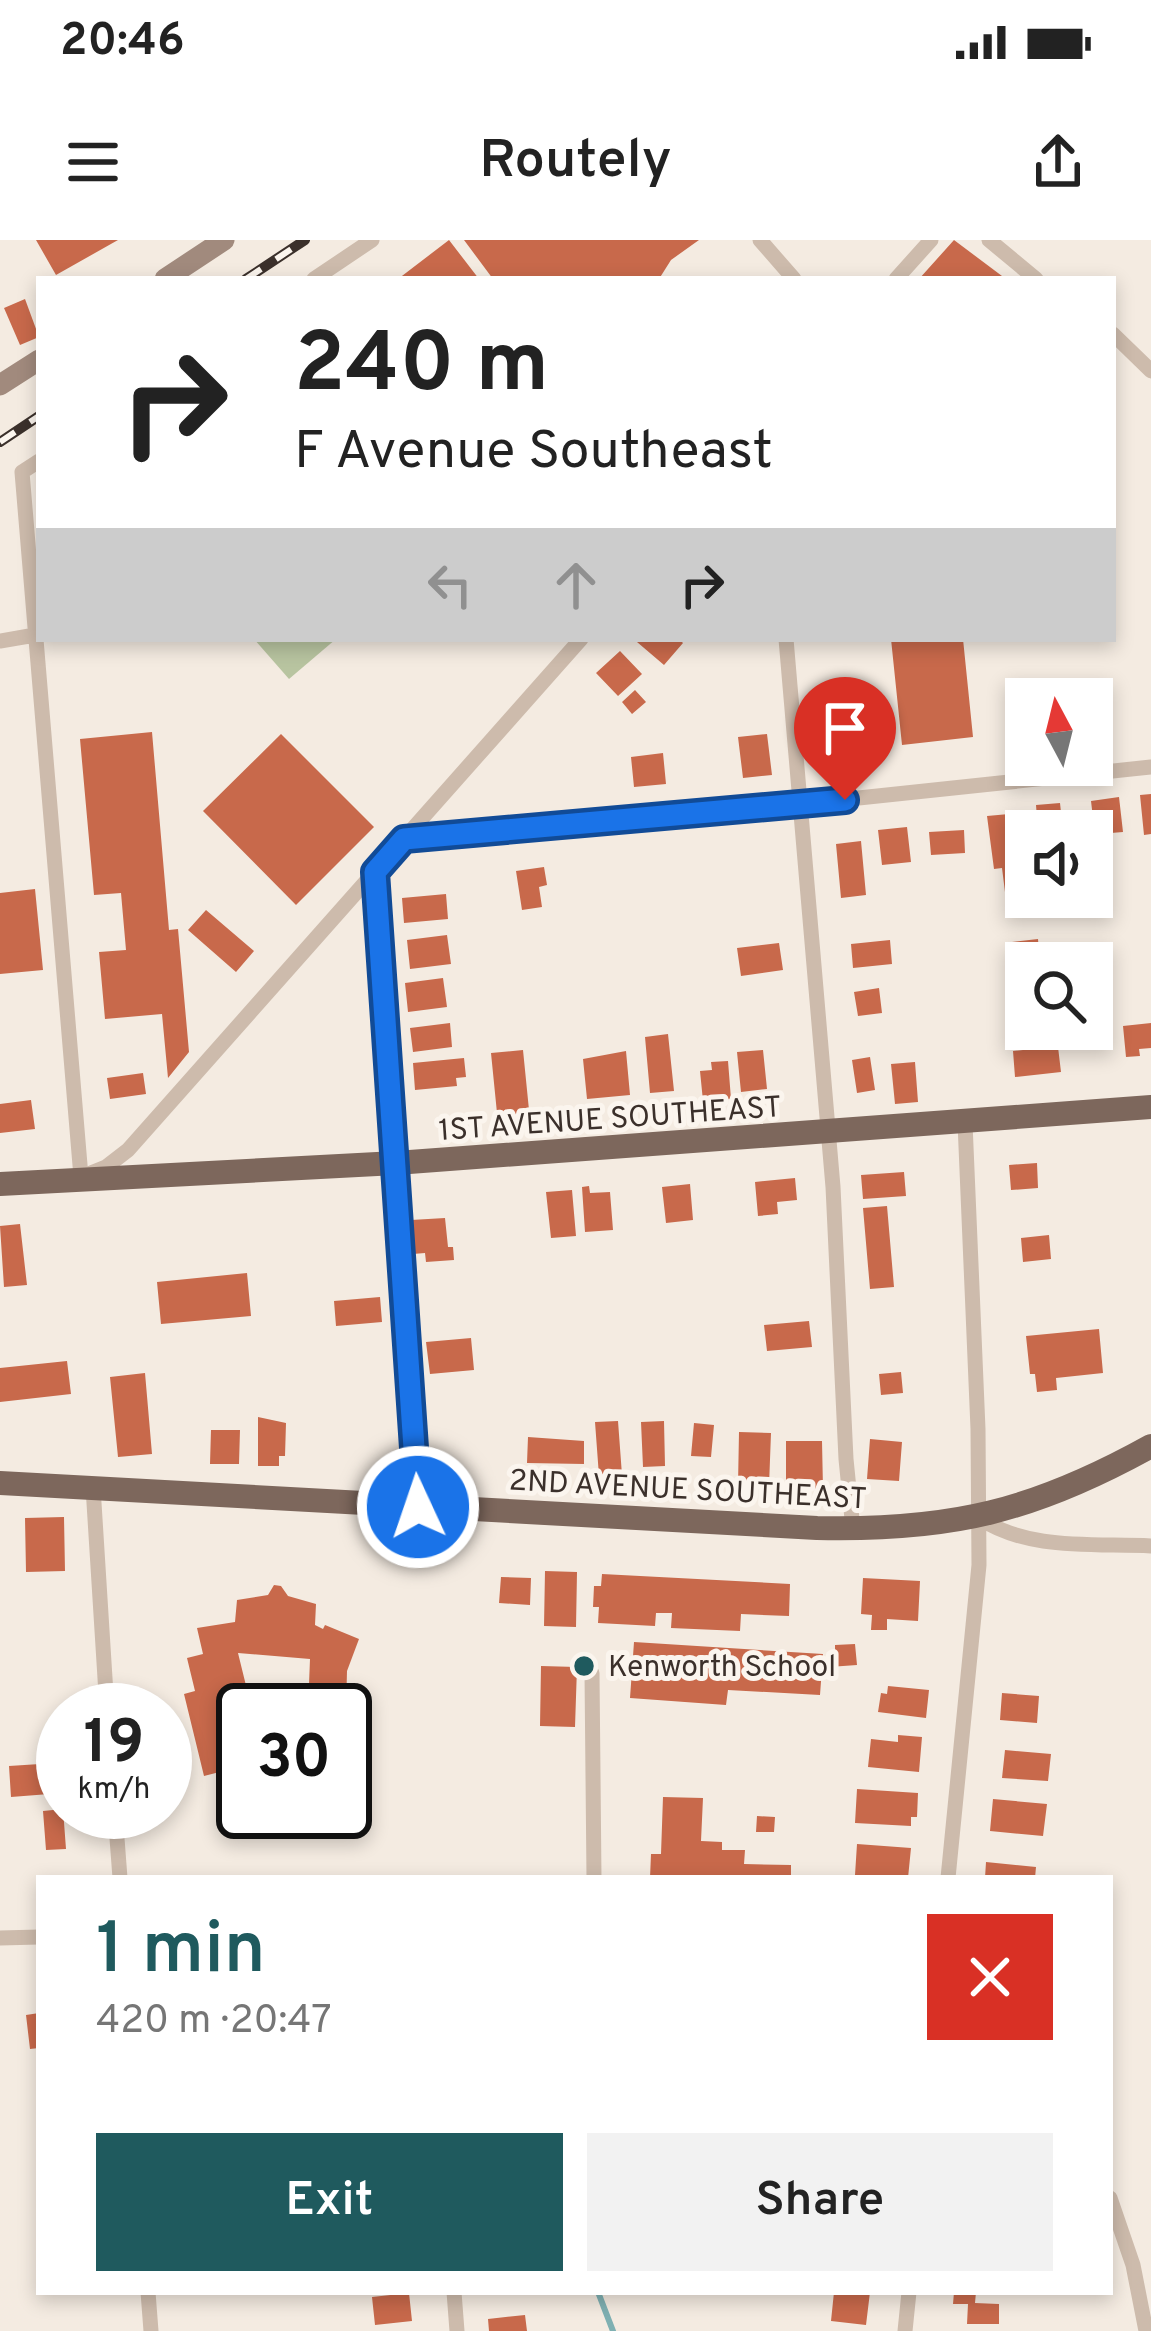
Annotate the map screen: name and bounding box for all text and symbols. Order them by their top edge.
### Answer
text: 20:46 [60,14,185,71]
text: Routely [479,128,672,197]
icon: menu [60,129,126,195]
icon: share [1025,129,1091,195]
text: 240 m [294,315,549,421]
icon: right [96,324,252,480]
text: F Avenue Southeast [294,419,773,488]
icon: left [417,552,483,618]
icon: ahead [543,552,609,618]
icon: right [669,552,735,618]
pin [794,677,896,800]
north arrow [1005,678,1113,786]
map controls [1005,678,1113,1050]
icon: arrive [812,695,878,761]
button: sound [1005,810,1113,918]
button: search [1005,942,1113,1050]
street label: 1ST AVENUE SOUTHEAST [437,1090,783,1151]
position arrow [355,1444,481,1570]
street label: 2ND AVENUE SOUTHEAST [508,1464,868,1519]
place label: Kenworth School [608,1650,836,1687]
marker: Kenworth School [571,1653,597,1679]
speed limit sign: 30 [216,1683,372,1839]
text: 19 [84,1708,144,1784]
text: km/h [78,1772,150,1809]
text: 1 min [96,1907,266,1999]
button: close [927,1914,1053,2040]
text: 420 m · 20:47 [96,1998,332,2047]
button: Exit [96,2133,563,2271]
button: Share [587,2133,1053,2271]

